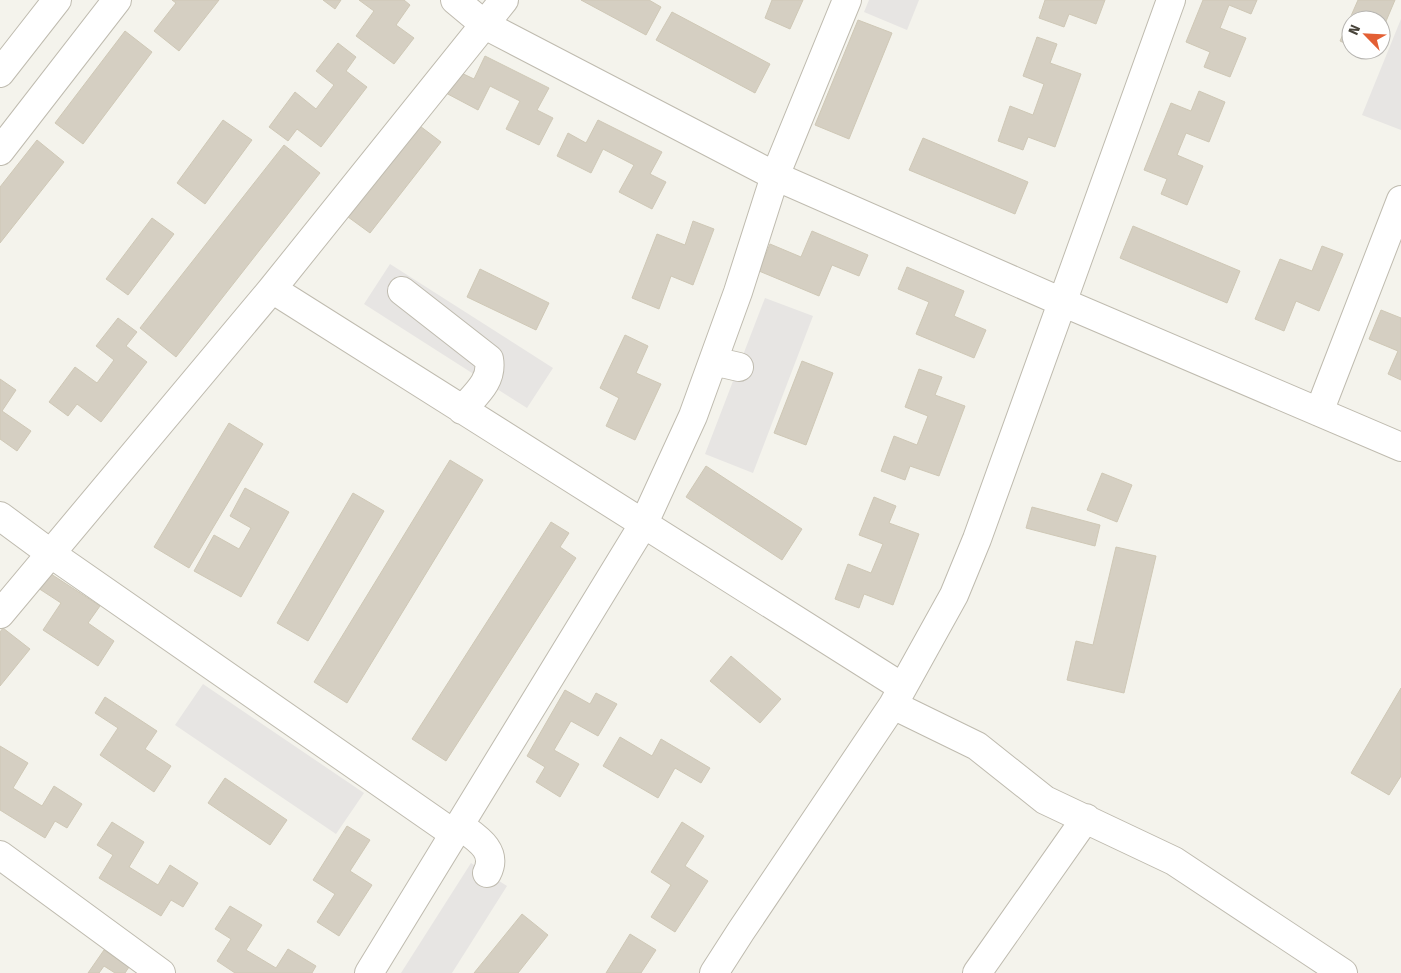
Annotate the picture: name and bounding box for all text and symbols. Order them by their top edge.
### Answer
north arrow [1341,10,1391,60]
text: N [1345,22,1364,38]

